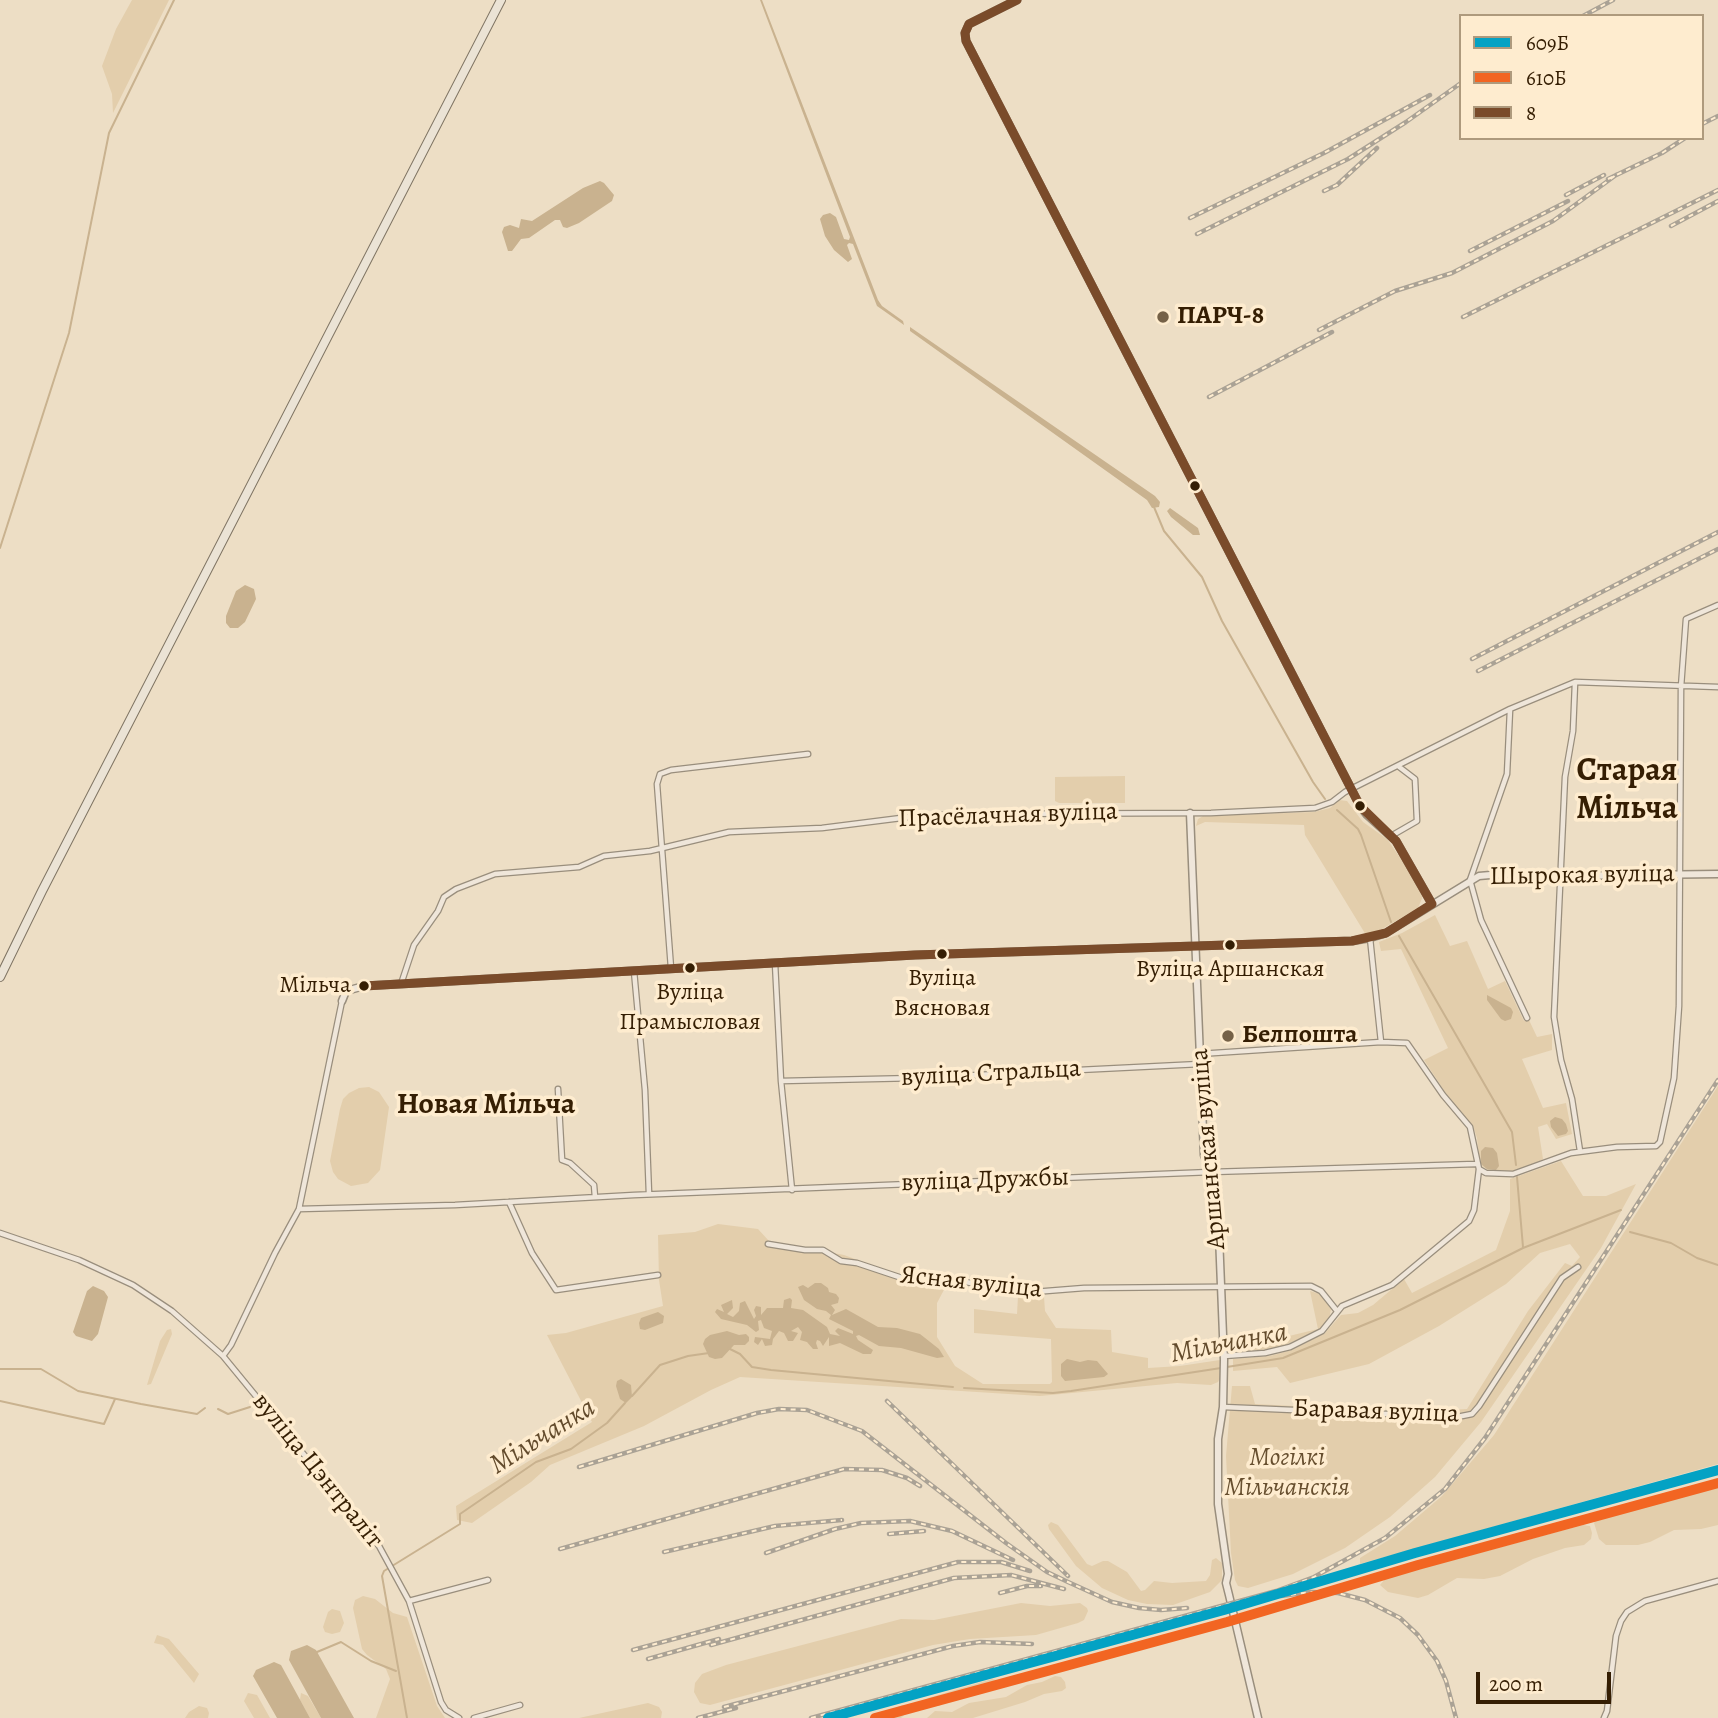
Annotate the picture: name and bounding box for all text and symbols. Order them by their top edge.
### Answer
legend [1459,14,1704,140]
text: 609Б [1526,29,1569,57]
text: 610Б [1526,64,1567,92]
text: 8 [1526,99,1536,127]
place label: ПАРЧ-8 [1177,301,1264,333]
marker: ПАРЧ-8 [1155,309,1171,325]
unlabelled marker [1188,479,1202,493]
district label: Старая Мільча [1576,752,1678,830]
street label: Прасёлачная вуліца [898,797,1118,835]
unlabelled marker [1353,799,1367,813]
street label: Шырокая вуліца [1489,859,1675,893]
marker: Вуліца Аршанская [1223,938,1237,952]
marker: Вуліца Вясновая [935,947,949,961]
place label: Вуліца Аршанская [1136,956,1324,984]
marker: Вуліца Прамысловая [683,961,697,975]
place label: Вуліца Вясновая [894,965,990,1021]
place label: Мільча [279,972,351,1000]
marker: Мільча [357,979,371,993]
place label: Вуліца Прамысловая [619,979,761,1035]
place label: Белпошта [1242,1020,1358,1052]
marker: Белпошта [1220,1028,1236,1044]
street label: Аршанская вуліца [1185,1047,1233,1251]
street label: вуліца Стральца [900,1054,1082,1094]
district label: Новая Мільча [397,1088,575,1124]
street label: вуліца Дружбы [900,1162,1070,1200]
street label: Ясная вуліца [899,1260,1043,1306]
water label: Мільчанка [1168,1316,1290,1372]
street label: вуліца Цэнтраліт [245,1387,389,1555]
water label: Мільчанка [484,1391,602,1483]
street label: Баравая вуліца [1293,1394,1459,1430]
park label: Могілкі Мільчанскія [1224,1443,1350,1504]
scale bar [1480,1658,1615,1702]
text: 200 m [1489,1670,1543,1698]

